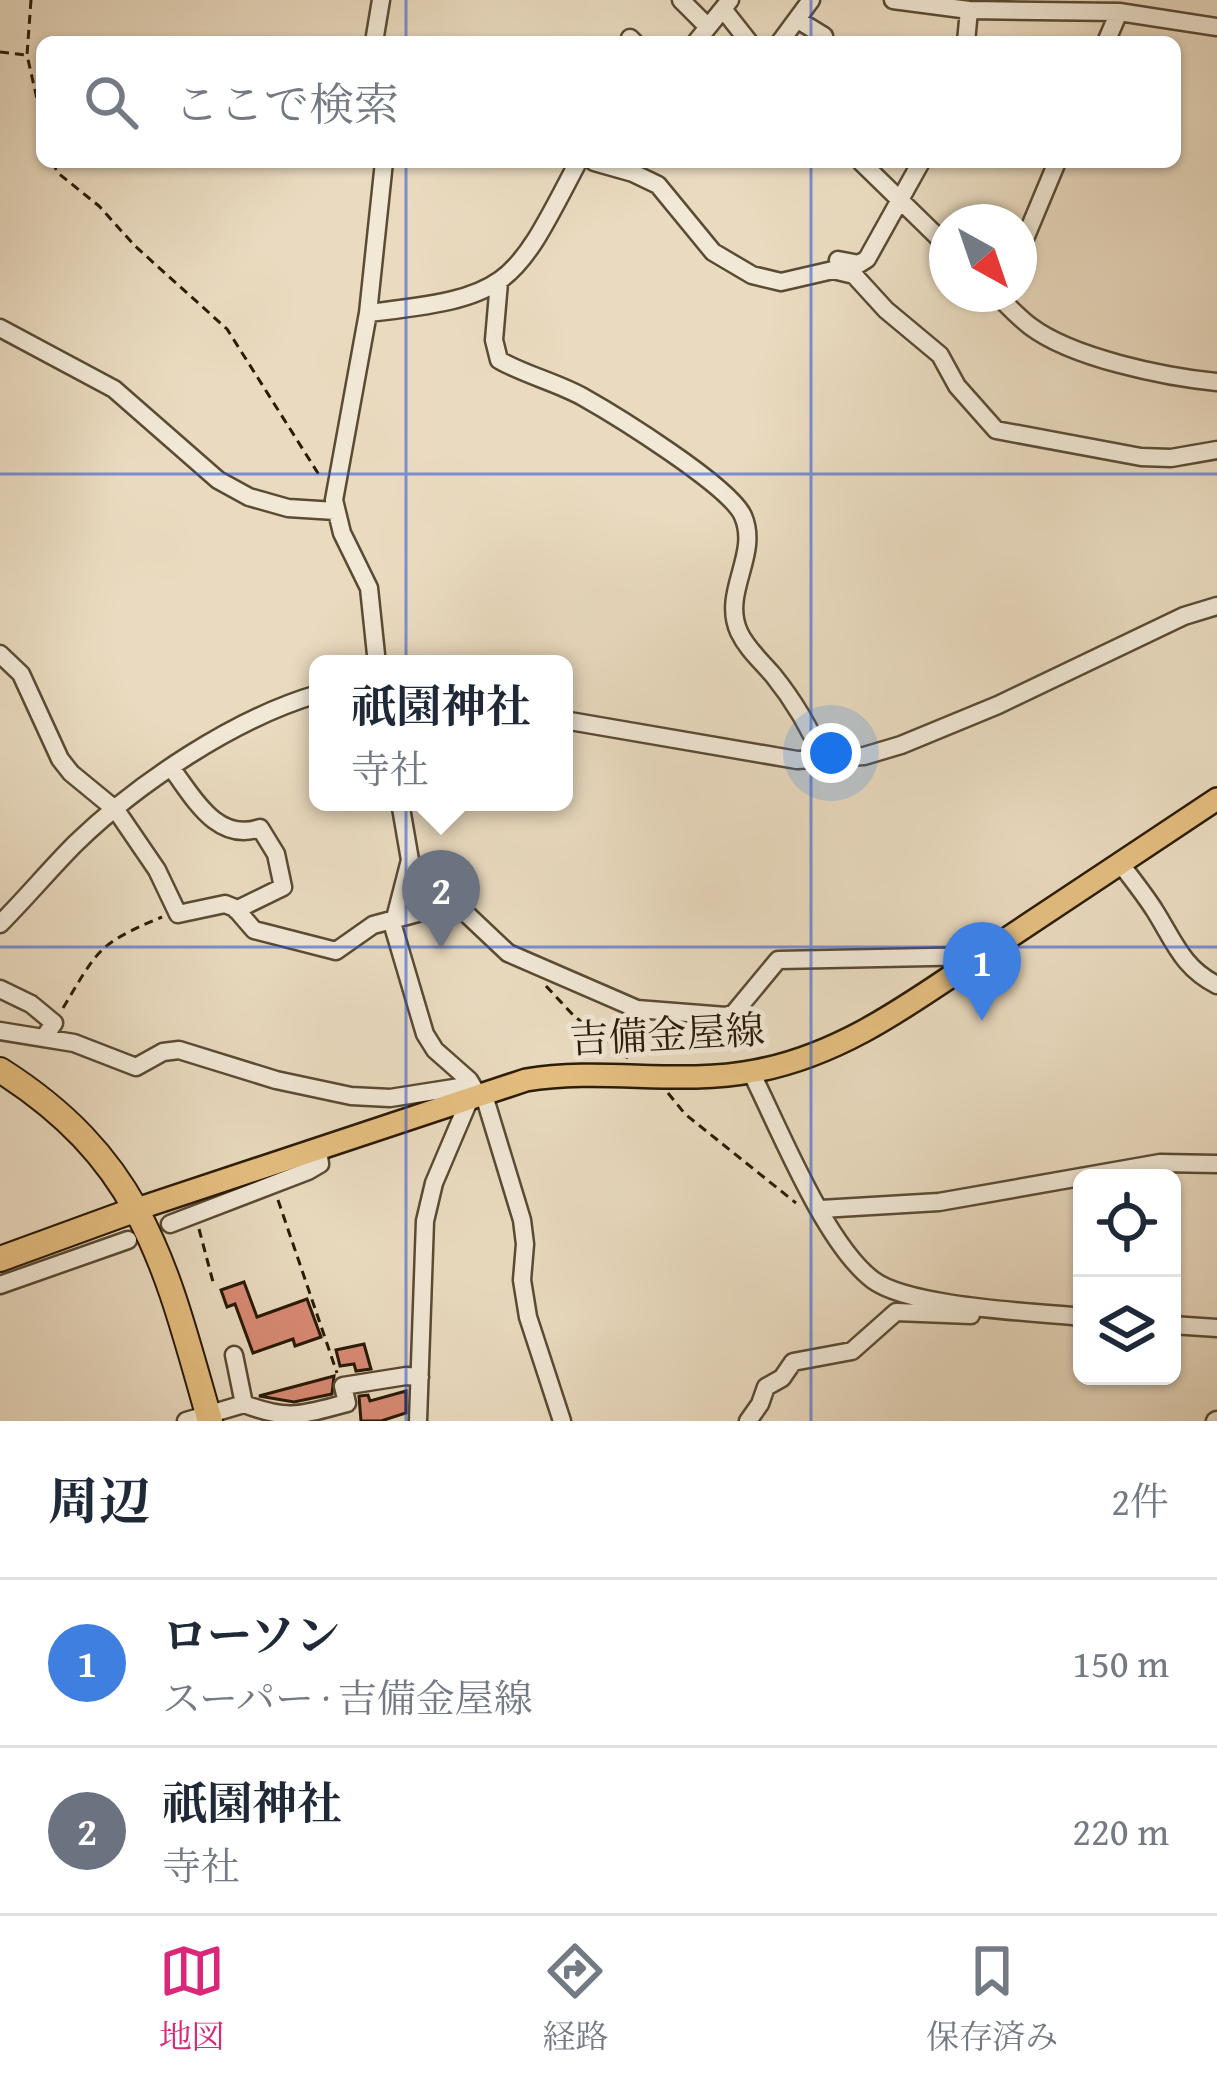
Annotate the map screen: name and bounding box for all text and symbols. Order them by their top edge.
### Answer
search box [36,36,1181,168]
icon: search [78,69,144,135]
text: ここで検索 [174,71,399,136]
north arrow [929,204,1037,312]
popup [309,655,573,811]
text: 祇園神社 [351,673,531,738]
your location [801,723,861,783]
text: 寺社 [351,740,429,797]
pin: 2 [402,850,480,949]
pin: 1 [943,922,1021,1021]
street label: 吉備金屋線 [568,1000,766,1067]
map controls [1073,1169,1181,1385]
button: locate [1073,1169,1181,1277]
button: layers [1073,1277,1181,1385]
text: 周辺 [48,1463,150,1538]
text: 2件 [1111,1472,1169,1529]
text: ローソン [162,1602,340,1667]
text: 1 [77,1634,97,1691]
text: 150 m [1072,1634,1169,1691]
text: スーパー · 吉備金屋線 [162,1669,533,1726]
text: 祇園神社 [162,1770,342,1835]
text: 2 [77,1802,97,1859]
text: 220 m [1072,1802,1169,1859]
text: 寺社 [162,1837,240,1894]
tab: 地図 [159,1938,225,2060]
tab: 経路 [542,1938,608,2060]
tab: 保存済み [926,1938,1058,2060]

